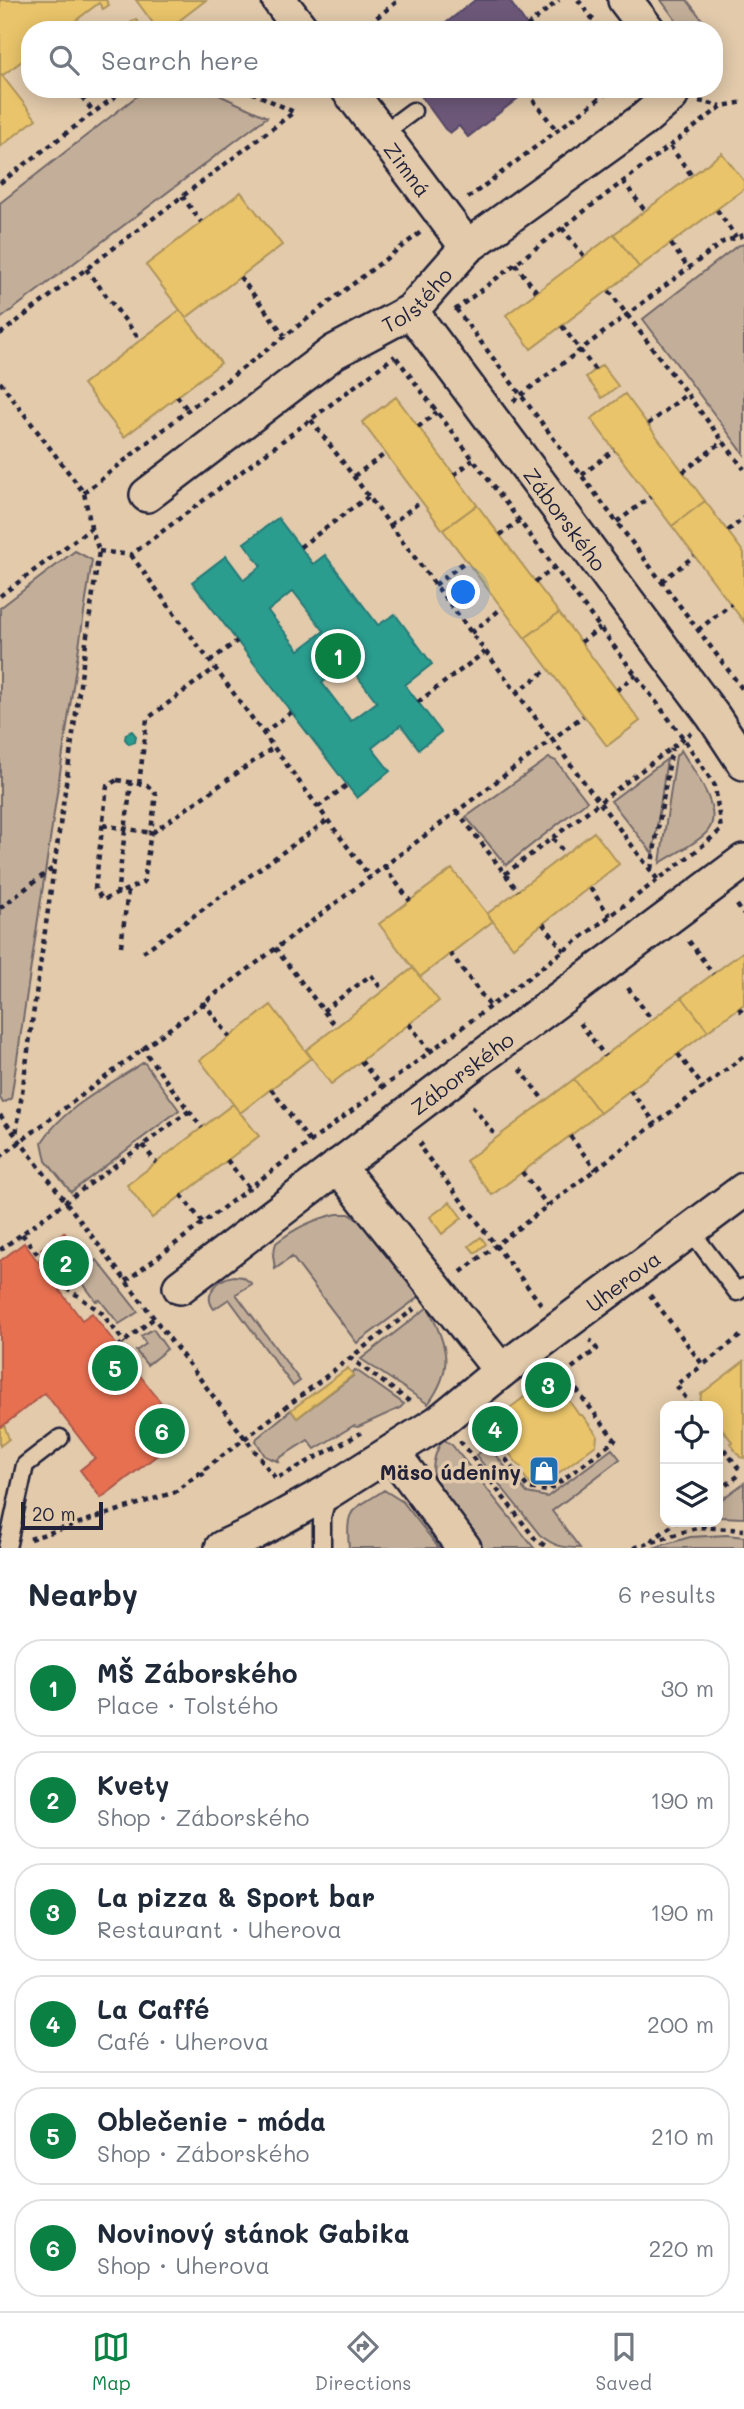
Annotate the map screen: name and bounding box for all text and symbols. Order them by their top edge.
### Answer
search box [21,21,723,98]
icon: search [45,41,83,79]
text: Search here [101,43,259,77]
street label: Zimná [379,136,438,202]
street label: Tolstého [377,261,457,338]
street label: Záborského [518,462,613,576]
your location [446,575,480,609]
pin: 1 [315,630,361,682]
street label: Záborského [405,1025,518,1120]
pin: 2 [43,1237,89,1289]
street label: Uherova [580,1244,665,1317]
pin: 5 [92,1342,138,1394]
pin: 3 [525,1359,571,1411]
map controls [660,1401,723,1527]
button: locate [660,1401,723,1464]
pin: 4 [472,1403,518,1455]
pin: 6 [139,1405,185,1457]
shop icon: Mäso údeniny [527,1454,561,1488]
place label: Mäso údeniny [380,1458,521,1486]
button: layers [660,1464,723,1527]
scale bar [21,1499,103,1531]
text: 20 m [32,1501,76,1526]
text: Nearby [28,1574,138,1614]
text: 6 results [618,1579,716,1609]
text: MŠ Záborského [97,1656,297,1690]
text: 1 [48,1673,58,1703]
text: 30 m [661,1673,714,1703]
text: Place · Tolstého [97,1690,278,1720]
text: Kvety [97,1768,169,1802]
text: 2 [47,1785,59,1815]
text: 190 m [650,1785,714,1815]
text: Shop · Záborského [97,1802,309,1832]
text: La pizza & Sport bar [97,1880,375,1914]
text: 3 [46,1897,60,1927]
text: 190 m [650,1897,714,1927]
text: Restaurant · Uherova [97,1914,342,1944]
text: La Caffé [97,1992,209,2026]
text: 4 [46,2009,60,2039]
text: 200 m [647,2009,714,2039]
text: Café · Uherova [97,2026,269,2056]
text: Oblečenie - móda [97,2104,326,2138]
text: 5 [46,2121,60,2151]
text: 210 m [651,2121,714,2151]
text: Shop · Záborského [97,2138,309,2168]
text: Novinový stánok Gabika [97,2216,410,2250]
text: 6 [46,2233,60,2263]
text: 220 m [648,2233,714,2263]
text: Shop · Uherova [97,2250,270,2280]
tab: Map [92,2328,131,2395]
tab: Directions [315,2328,411,2395]
tab: Saved [596,2328,652,2395]

